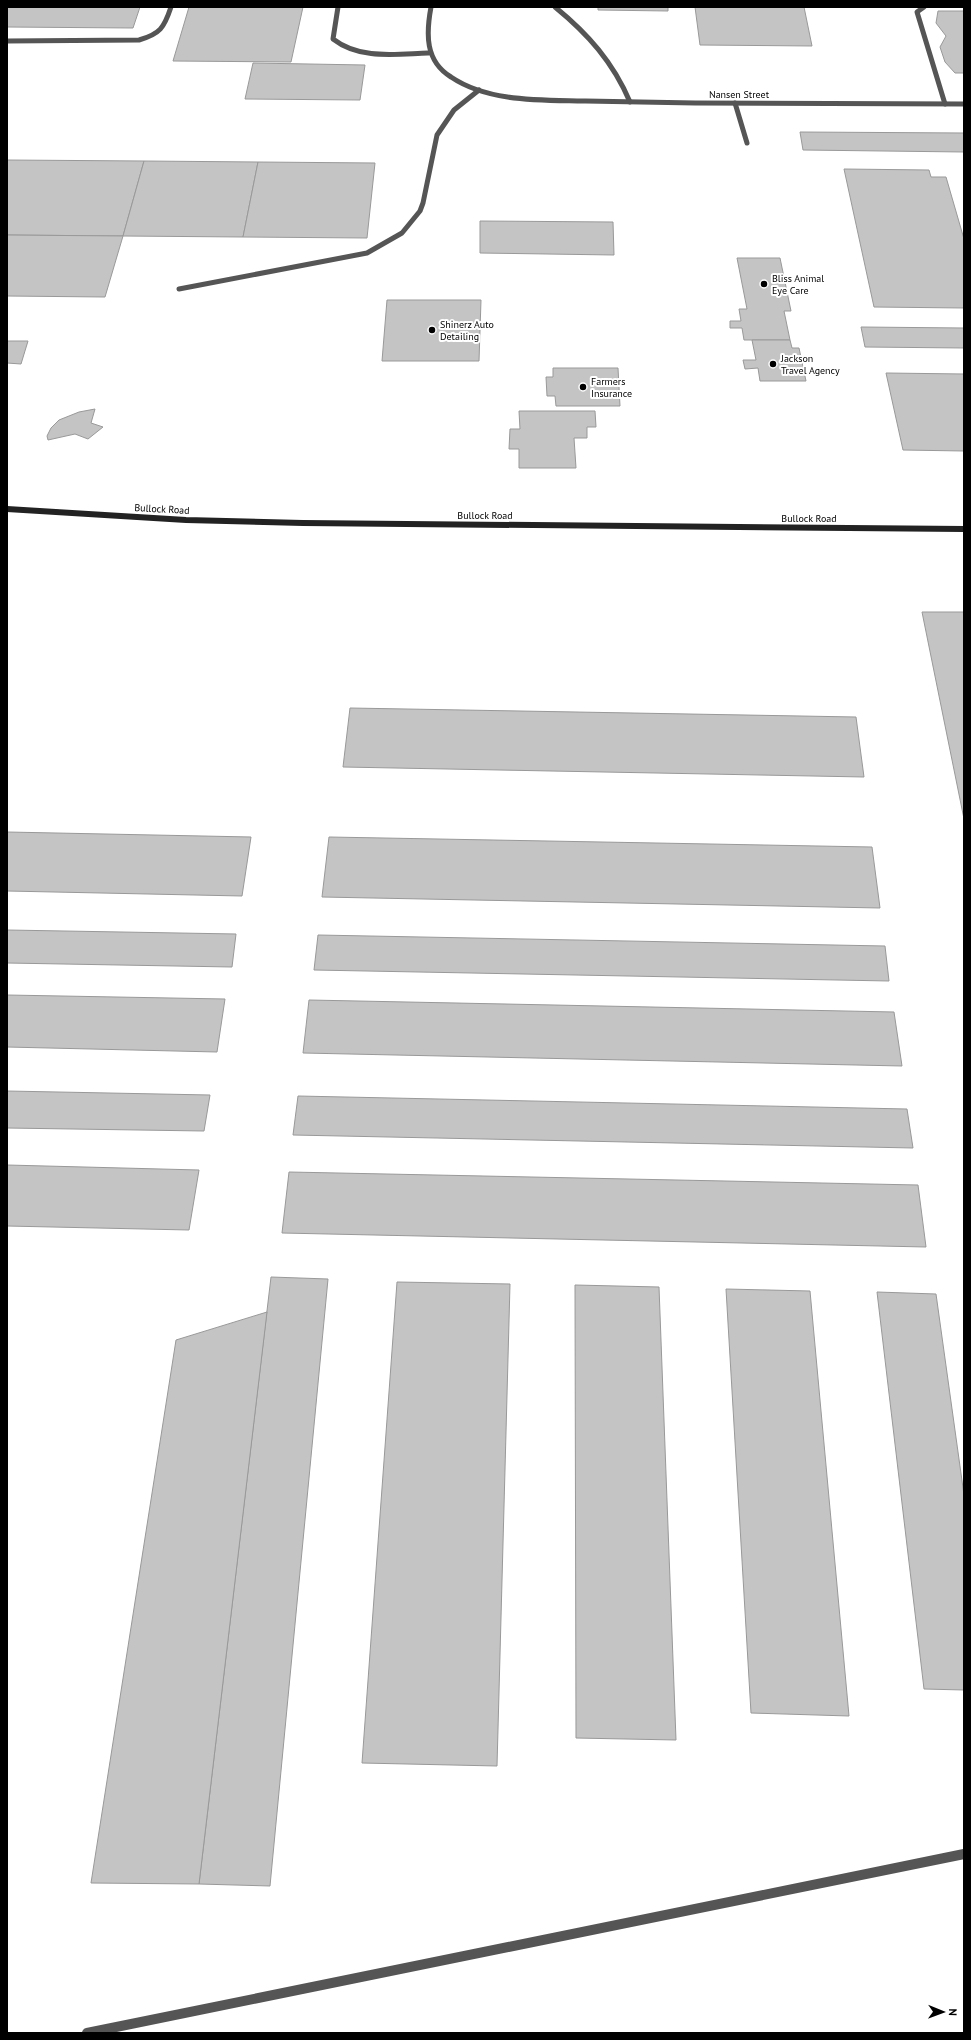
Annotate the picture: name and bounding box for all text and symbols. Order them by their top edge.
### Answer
street label: Nansen Street [709,88,770,101]
place label: Bliss Animal Eye Care [772,272,824,297]
marker: Bliss Animal Eye Care [759,279,769,289]
place label: Shinerz Auto Detailing [440,318,494,343]
marker: Shinerz Auto Detailing [427,325,437,335]
place label: Jackson Travel Agency [780,352,840,377]
marker: Jackson Travel Agency [768,359,778,369]
place label: Farmers Insurance [591,375,632,400]
marker: Farmers Insurance [578,382,588,392]
street label: Bullock Road [134,501,190,517]
street label: Bullock Road [457,509,513,522]
street label: Bullock Road [781,512,837,525]
north arrow [923,1992,963,2032]
text: N [946,2008,960,2016]

